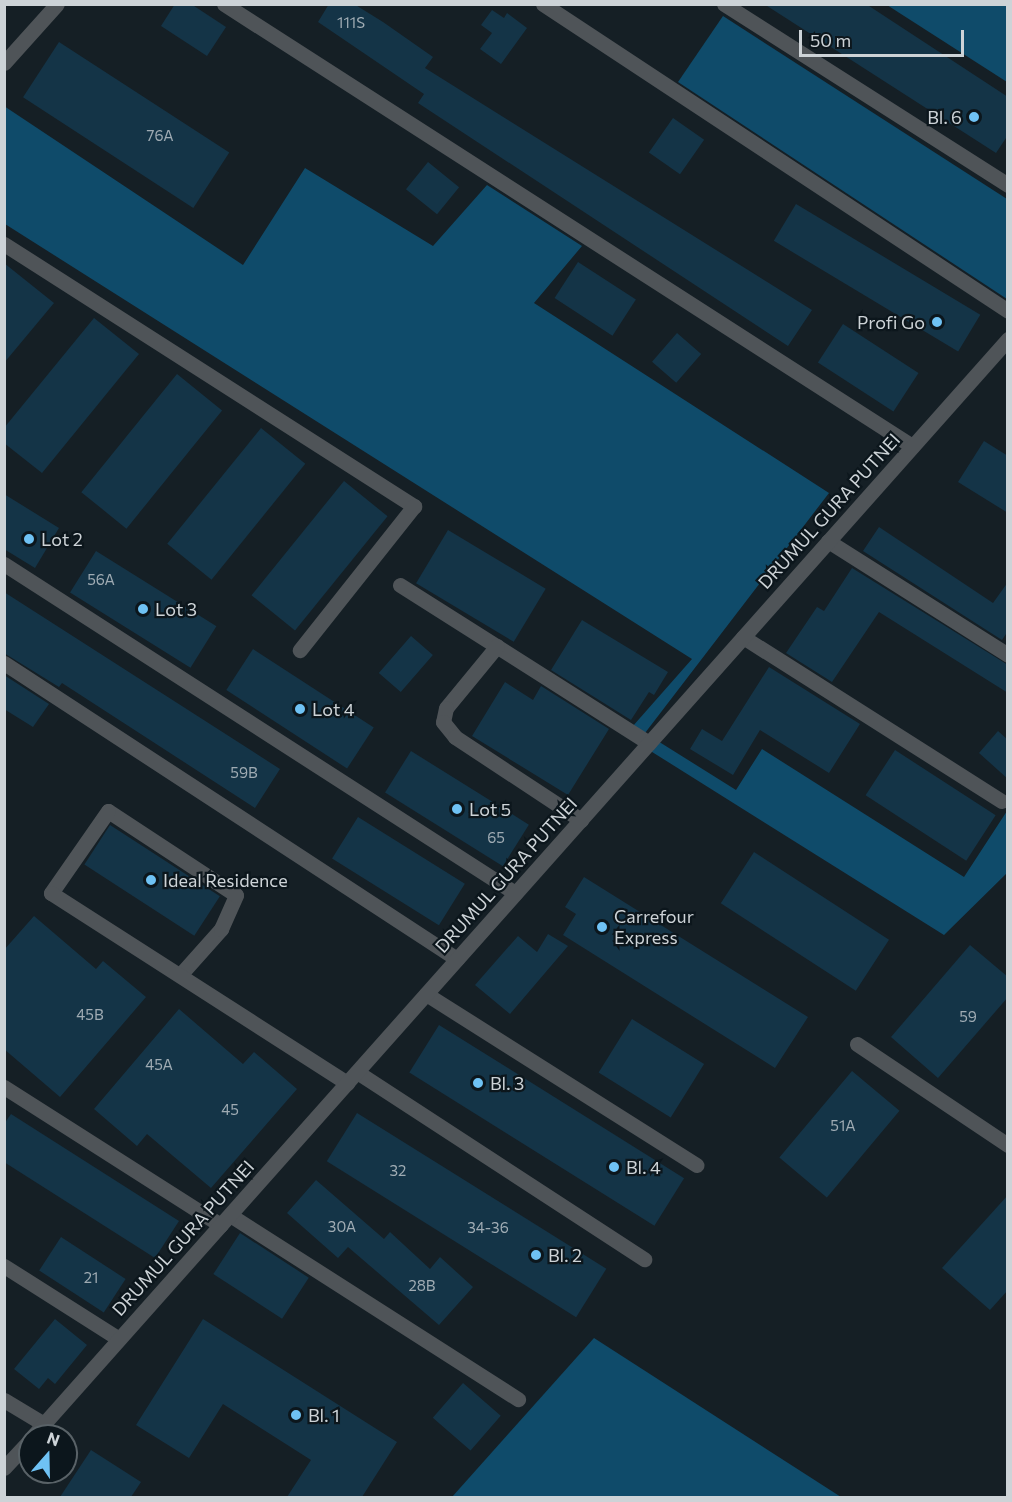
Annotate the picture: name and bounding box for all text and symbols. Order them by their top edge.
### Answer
house number: 111S [337,14,365,32]
scale bar [802,18,967,56]
text: 50 m [810,29,851,51]
place label: Bl. 6 [927,106,962,128]
marker: Bl. 6 [967,110,981,124]
house number: 76A [147,127,173,145]
place label: Profi Go [857,311,925,333]
marker: Profi Go [930,315,944,329]
street label: DRUMUL GURA PUTNEI [754,429,904,593]
place label: Lot 2 [41,528,83,550]
marker: Lot 2 [22,532,36,546]
house number: 56A [87,571,115,589]
place label: Lot 3 [155,598,197,620]
marker: Lot 3 [136,602,150,616]
place label: Lot 4 [312,698,355,720]
marker: Lot 4 [293,702,307,716]
house number: 59B [230,764,258,782]
street label: DRUMUL GURA PUTNEI [431,793,581,957]
place label: Lot 5 [469,798,511,820]
marker: Lot 5 [450,802,464,816]
house number: 65 [487,829,505,847]
place label: Ideal Residence [163,869,288,891]
marker: Ideal Residence [144,873,158,887]
place label: Carrefour Express [614,906,694,948]
marker: Carrefour Express [595,920,609,934]
house number: 45B [76,1006,104,1024]
house number: 59 [959,1008,977,1026]
house number: 45A [145,1056,173,1074]
place label: Bl. 3 [490,1072,524,1094]
marker: Bl. 3 [471,1076,485,1090]
house number: 45 [221,1101,239,1119]
house number: 51A [830,1117,856,1135]
street label: DRUMUL GURA PUTNEI [108,1156,258,1320]
place label: Bl. 4 [626,1156,661,1178]
marker: Bl. 4 [607,1160,621,1174]
house number: 32 [390,1162,406,1180]
house number: 30A [328,1218,356,1236]
house number: 34-36 [467,1219,509,1237]
place label: Bl. 2 [548,1244,582,1266]
marker: Bl. 2 [529,1248,543,1262]
house number: 21 [84,1269,98,1287]
house number: 28B [408,1277,436,1295]
place label: Bl. 1 [308,1404,340,1426]
marker: Bl. 1 [289,1408,303,1422]
north arrow [18,1424,78,1484]
text: N [45,1428,63,1449]

